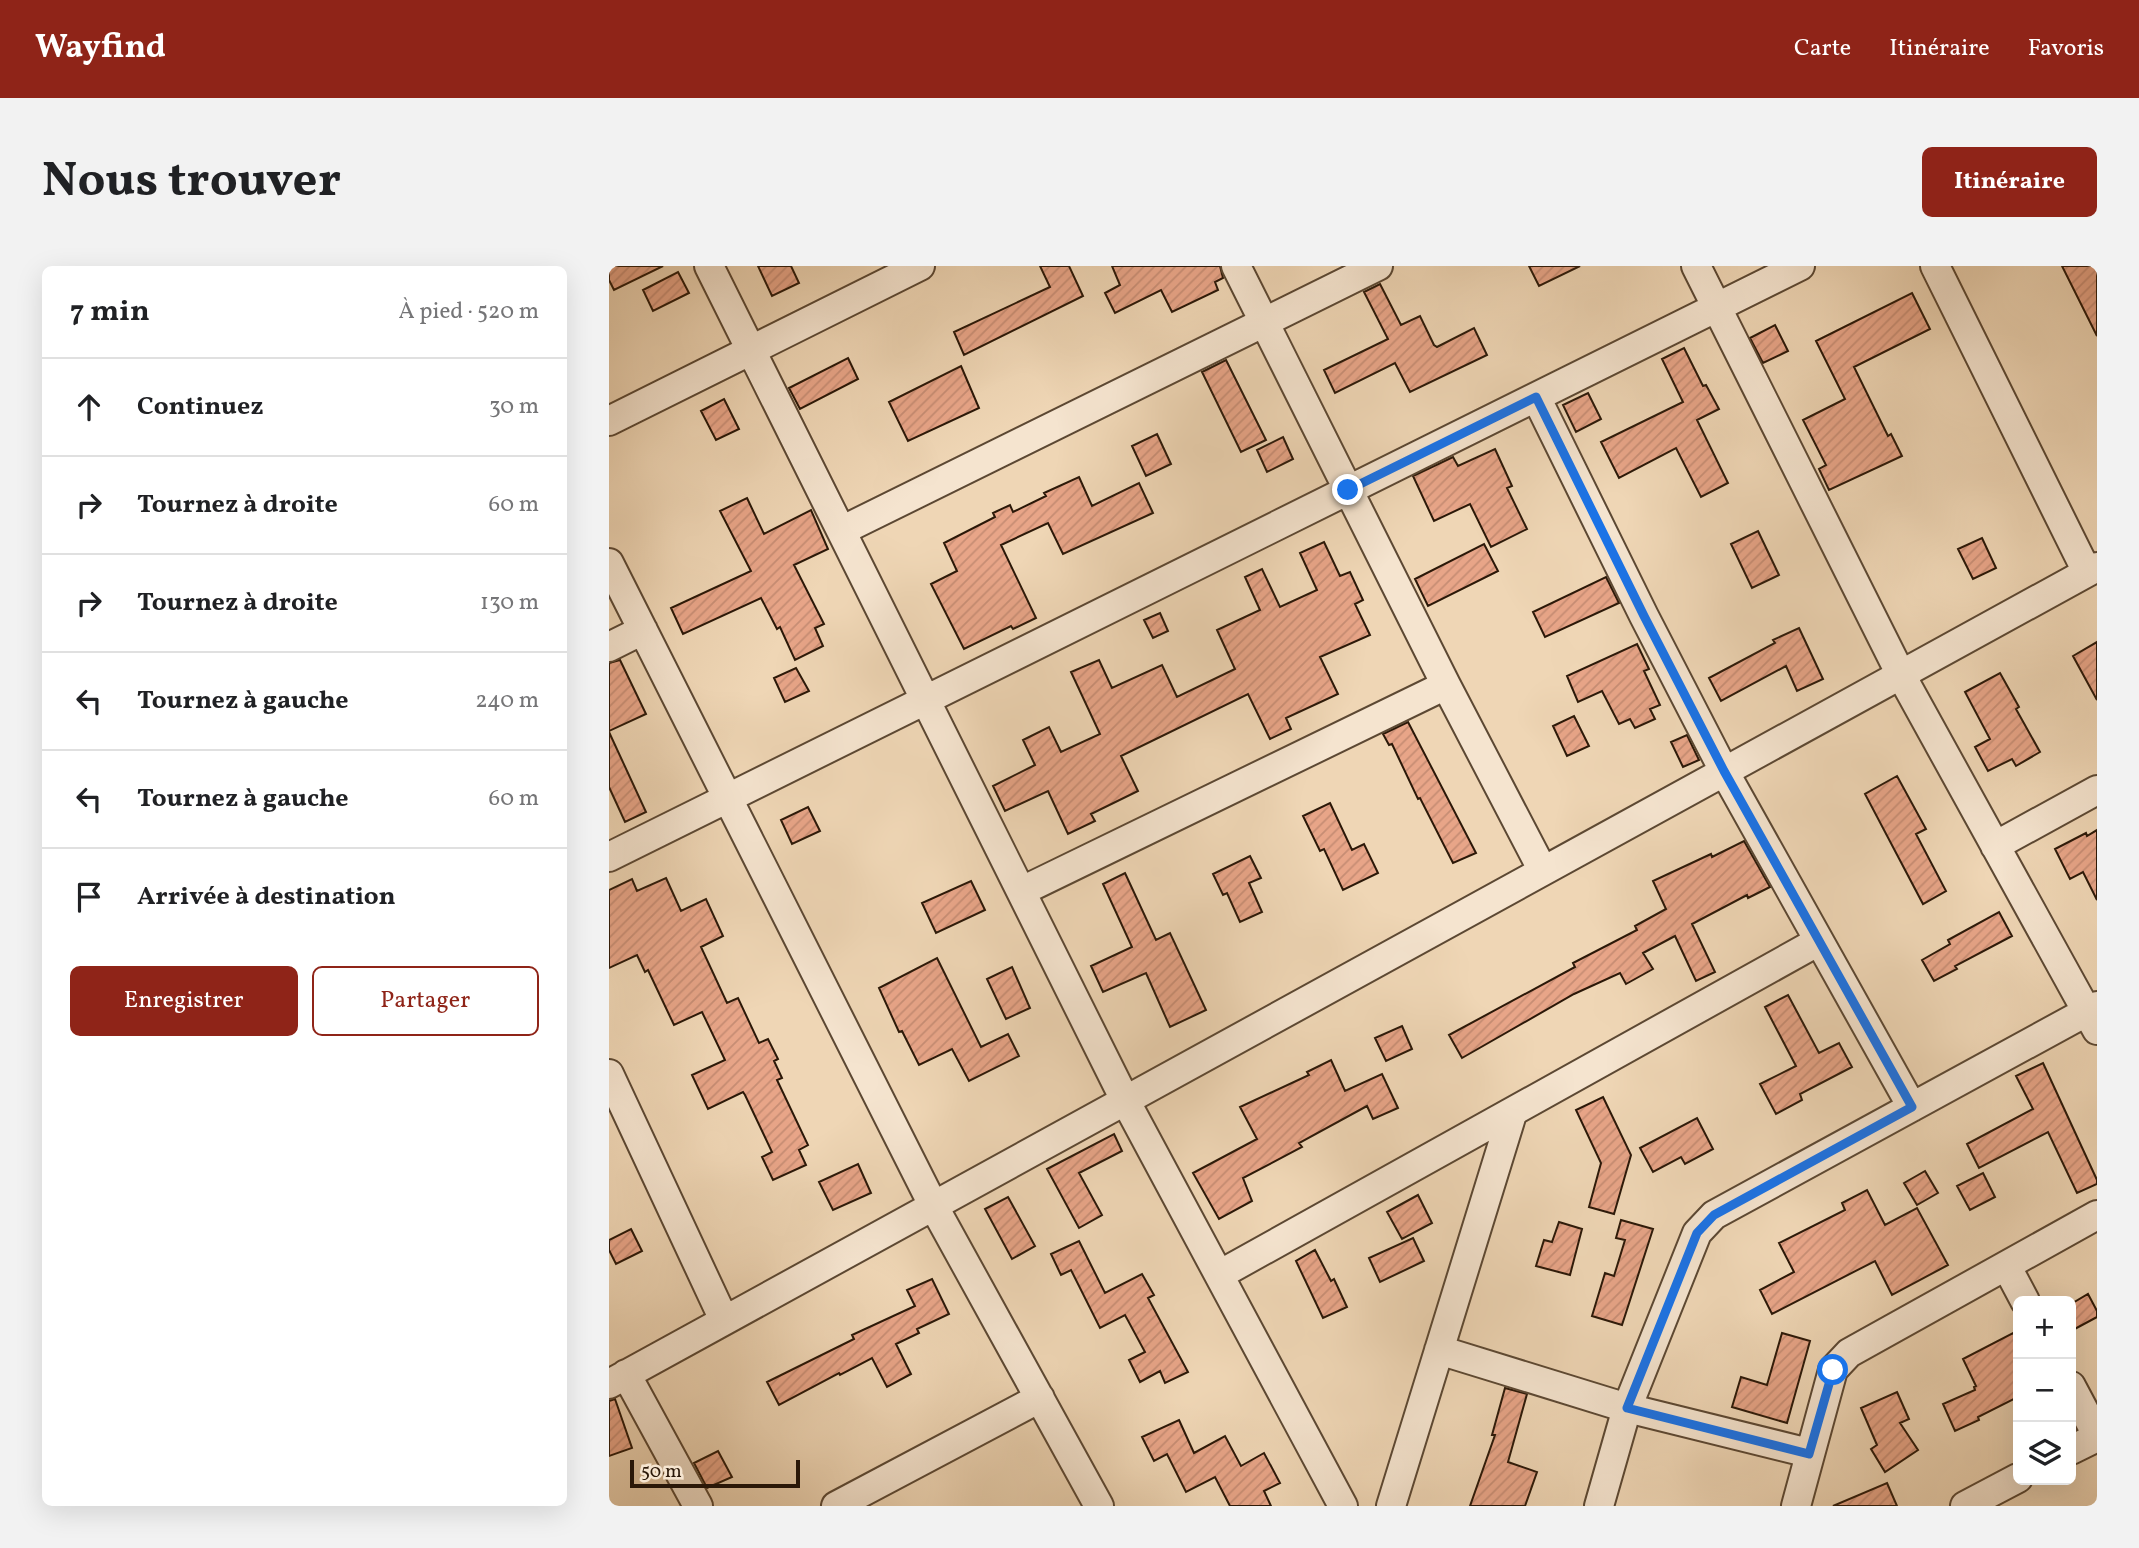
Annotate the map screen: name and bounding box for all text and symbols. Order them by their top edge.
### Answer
text: Wayfind [35,26,166,72]
text: Carte [1794,32,1851,66]
text: Itinéraire [1889,32,1990,66]
text: Favoris [2028,32,2104,66]
button: Itinéraire [1922,147,2097,217]
text: Nous trouver [42,148,341,217]
text: 7 min [70,291,150,333]
text: À pied · 520 m [399,296,539,328]
icon: ahead [70,388,108,426]
text: Continuez [137,389,263,425]
text: 30 m [489,391,539,423]
route end [1332,474,1363,505]
icon: right [70,486,108,524]
text: Tournez à droite [137,487,338,523]
text: 60 m [489,489,539,521]
icon: right [70,584,108,622]
text: Tournez à droite [137,585,338,621]
text: 130 m [480,587,539,619]
icon: left [70,682,108,720]
text: Tournez à gauche [137,683,349,719]
text: 240 m [475,685,539,717]
icon: left [70,780,108,818]
text: Tournez à gauche [137,781,349,817]
text: 60 m [489,783,539,815]
icon: arrive [70,878,108,916]
text: Arrivée à destination [137,879,396,915]
button: Enregistrer [70,966,298,1036]
button: Partager [312,966,539,1036]
map controls [2013,1296,2076,1485]
button: + [2013,1296,2076,1359]
route start [1817,1354,1848,1385]
button: − [2013,1359,2076,1422]
button: layers [2013,1422,2076,1485]
scale bar [630,1457,800,1489]
text: 50 m [641,1459,682,1485]

